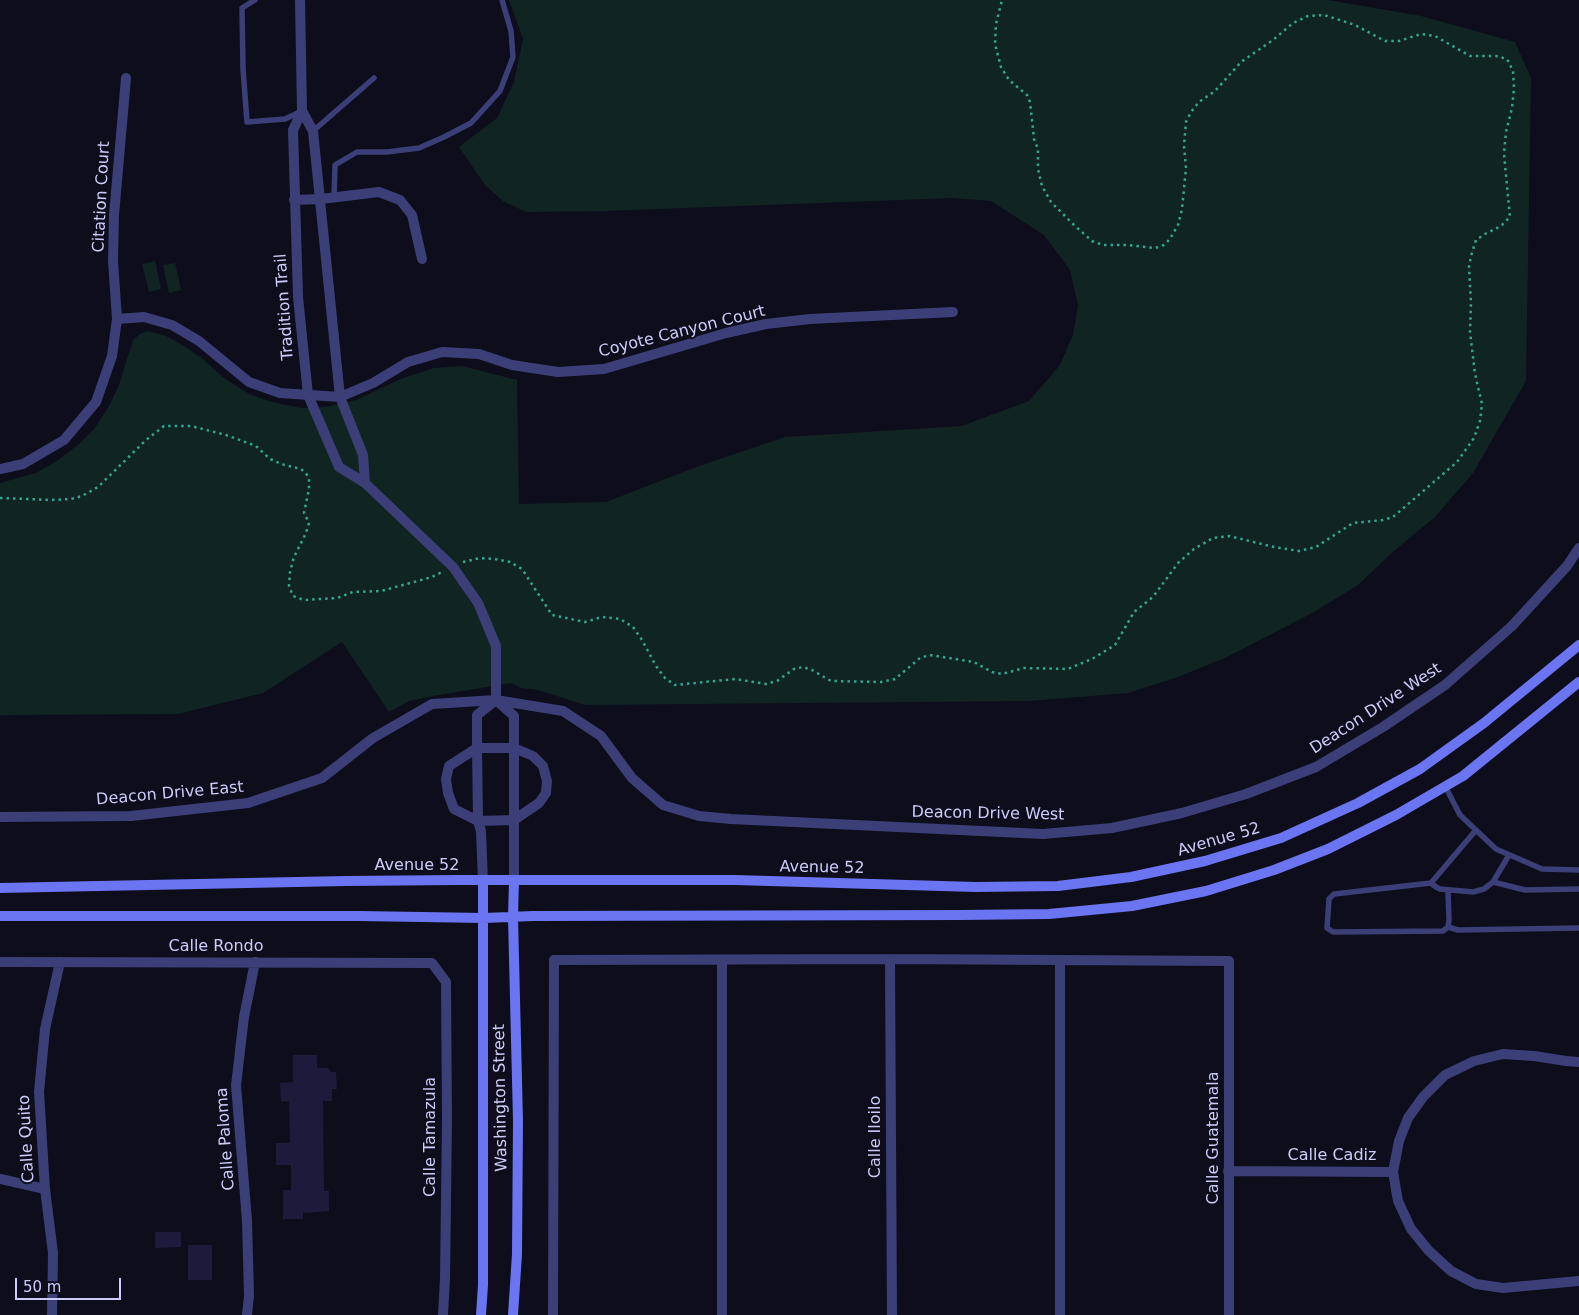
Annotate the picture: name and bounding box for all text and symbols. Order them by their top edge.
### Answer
street label: Citation Court [89,141,115,253]
street label: Tradition Trail [272,253,298,361]
street label: Coyote Canyon Court [597,302,767,362]
street label: Deacon Drive West [1307,659,1445,759]
street label: Deacon Drive East [95,778,245,810]
street label: Deacon Drive West [911,803,1065,825]
street label: Avenue 52 [1176,819,1262,861]
street label: Avenue 52 [375,856,459,876]
street label: Avenue 52 [779,858,865,878]
street label: Calle Rondo [168,937,264,957]
street label: Washington Street [490,1024,512,1172]
street label: Calle Guatemala [1204,1072,1224,1204]
street label: Calle Tamazula [421,1077,441,1197]
street label: Calle Paloma [213,1087,239,1191]
street label: Calle Quito [15,1095,39,1183]
street label: Calle Iloilo [866,1096,886,1178]
street label: Calle Cadiz [1288,1146,1376,1166]
scale bar [18,1268,124,1300]
text: 50 m [23,1278,61,1296]

